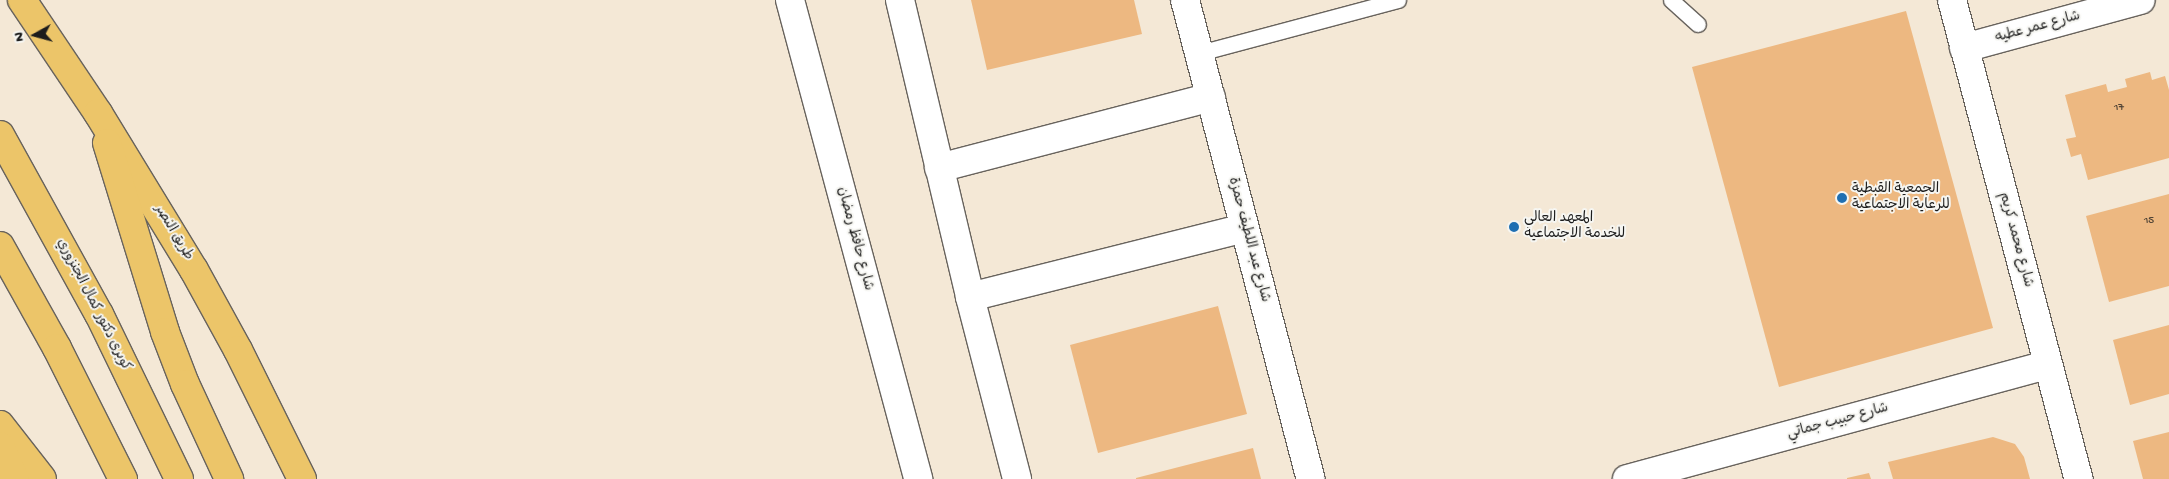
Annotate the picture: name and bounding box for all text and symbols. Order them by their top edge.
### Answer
street label: شارع عمر عطيه [1994,9,2082,47]
north arrow [10,10,60,60]
text: N [11,31,29,42]
house number: 17 [2114,101,2124,115]
street label: شارع عبد اللطيف حمزة [1223,176,1273,304]
place label: الجمعية القبطية للرعاية الاجتماعية [1852,182,1950,214]
street label: شارع حافظ رمضان [832,185,876,293]
street label: شارع محمد كريم [1994,191,2036,289]
marker: الجمعية القبطية للرعاية الاجتماعية [1836,192,1848,204]
street label: طريق النصر [150,202,196,264]
place label: المعهد العالي للخدمة الاجتماعيه [1524,211,1625,243]
house number: 15 [2144,214,2154,228]
marker: المعهد العالي للخدمة الاجتماعيه [1508,221,1520,233]
street label: كوبرى دكتور كمال الجنزوري [52,236,134,374]
street label: شارع حبيب جماتي [1786,400,1890,444]

